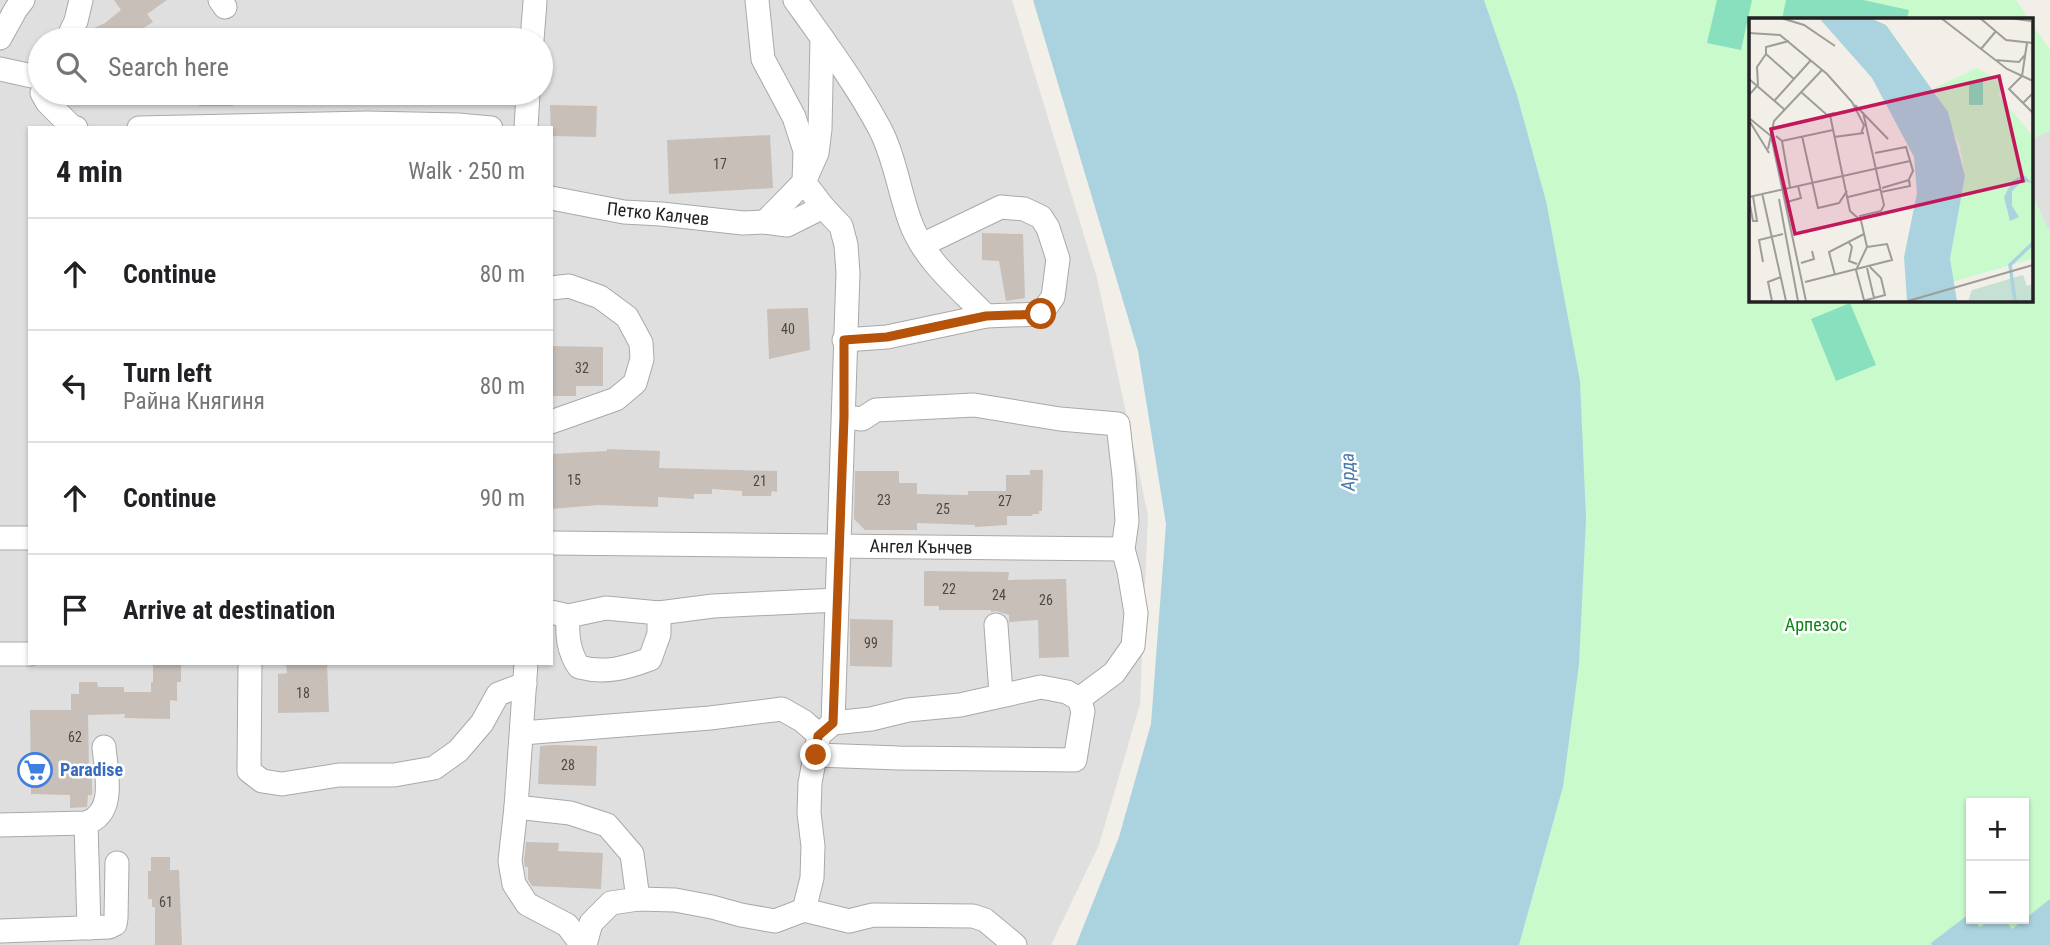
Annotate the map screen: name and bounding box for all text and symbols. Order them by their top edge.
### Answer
inset map [1749,18,2032,301]
search box [28,28,553,105]
icon: search [52,48,90,86]
text: Search here [108,52,229,82]
text: 4 min [56,154,123,189]
house number: 17 [713,156,727,172]
text: Walk · 250 m [408,158,525,185]
street label: Петко Калчев [606,198,710,229]
icon: ahead [56,255,94,293]
text: Continue [123,259,216,289]
text: 80 m [480,261,525,288]
route start [1025,298,1056,329]
house number: 40 [781,321,795,337]
text: Turn left [123,358,212,388]
house number: 32 [575,360,589,376]
icon: left [56,367,94,405]
text: 80 m [480,373,525,400]
text: Райна Княгиня [123,388,265,415]
water label: Арда [1335,452,1360,493]
house number: 15 [567,472,581,488]
house number: 21 [753,473,767,489]
icon: ahead [56,479,94,517]
text: Continue [123,483,216,513]
text: 90 m [480,485,525,512]
house number: 23 [877,492,891,508]
house number: 27 [998,493,1012,509]
house number: 25 [936,501,950,517]
street label: Ангел Кънчев [869,535,973,558]
house number: 22 [942,581,956,597]
house number: 24 [992,587,1006,603]
icon: arrive [56,591,94,629]
house number: 26 [1039,592,1053,608]
text: Arrive at destination [123,595,335,625]
park label: Арпезос [1785,614,1847,635]
house number: 99 [864,635,878,651]
house number: 18 [296,685,310,701]
house number: 62 [68,729,82,745]
route end [800,739,831,770]
supermarket icon: Paradise [16,751,54,789]
house number: 28 [561,757,575,773]
place label: Paradise [60,759,123,780]
map controls [1966,798,2029,924]
button: + [1966,798,2029,861]
button: − [1966,861,2029,924]
house number: 61 [159,894,173,910]

